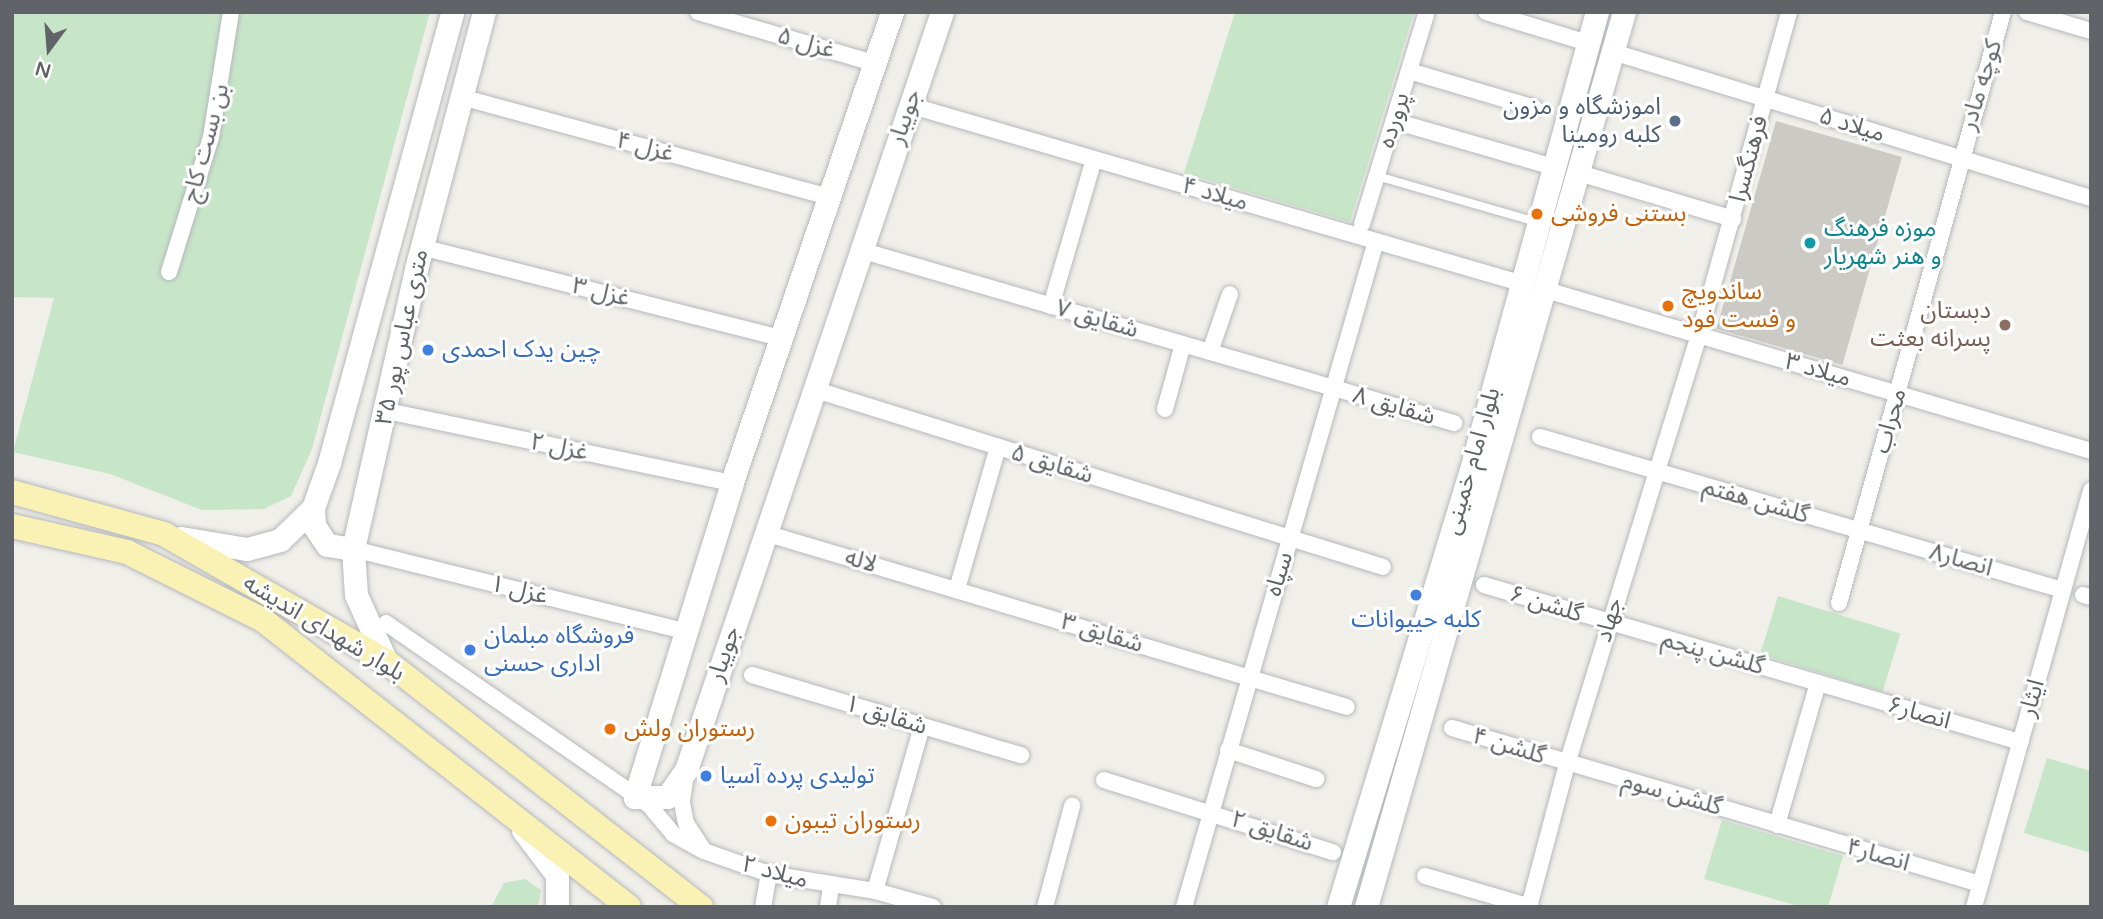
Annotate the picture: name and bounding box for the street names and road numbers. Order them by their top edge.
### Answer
street label: غزل ۵ [774,21,838,65]
street label: کوچه مادر [1954,36,2008,134]
street label: بن بست کاج [176,80,236,206]
street label: جویبار [882,86,928,148]
street label: پرورده [1372,89,1416,151]
street label: میلاد ۵ [1816,101,1888,149]
street label: فرهنگسرا [1724,113,1774,205]
street label: غزل ۴ [613,126,677,168]
street label: میلاد ۴ [1179,171,1251,217]
street label: ۳۵ متری عباس پور [369,246,435,428]
street label: غزل ۳ [569,271,633,313]
street label: شقایق ۷ [1053,294,1141,344]
street label: میلاد ۳ [1782,347,1854,393]
street label: شقایق ۸ [1350,381,1438,431]
street label: بلوار امام خمینی [1437,384,1507,538]
street label: محراب [1867,385,1913,457]
street label: غزل ۲ [528,427,590,467]
street label: شقایق ۵ [1008,438,1096,490]
street label: گلشن هفتم [1699,472,1813,530]
street label: انصار۸ [1926,537,1996,583]
street label: لاله [842,543,880,579]
street label: سپاه [1259,549,1299,599]
street label: بلوار شهدای اندیشه [238,568,410,688]
street label: غزل ۱ [487,569,551,611]
street label: گلشن ۶ [1506,579,1586,629]
street label: جهاد [1589,595,1629,645]
street label: شقایق ۳ [1058,607,1146,659]
street label: جویبار [702,623,746,685]
street label: گلشن پنجم [1658,625,1768,681]
street label: ایثار [2013,676,2051,720]
street label: شقایق ۱ [842,689,930,741]
street label: انصار۶ [1884,690,1954,736]
street label: گلشن ۴ [1469,721,1549,771]
street label: گلشن سوم [1619,766,1725,822]
street label: شقایق ۲ [1228,804,1316,858]
street label: انصار۴ [1843,832,1913,878]
street label: میلاد ۲ [739,849,811,895]

